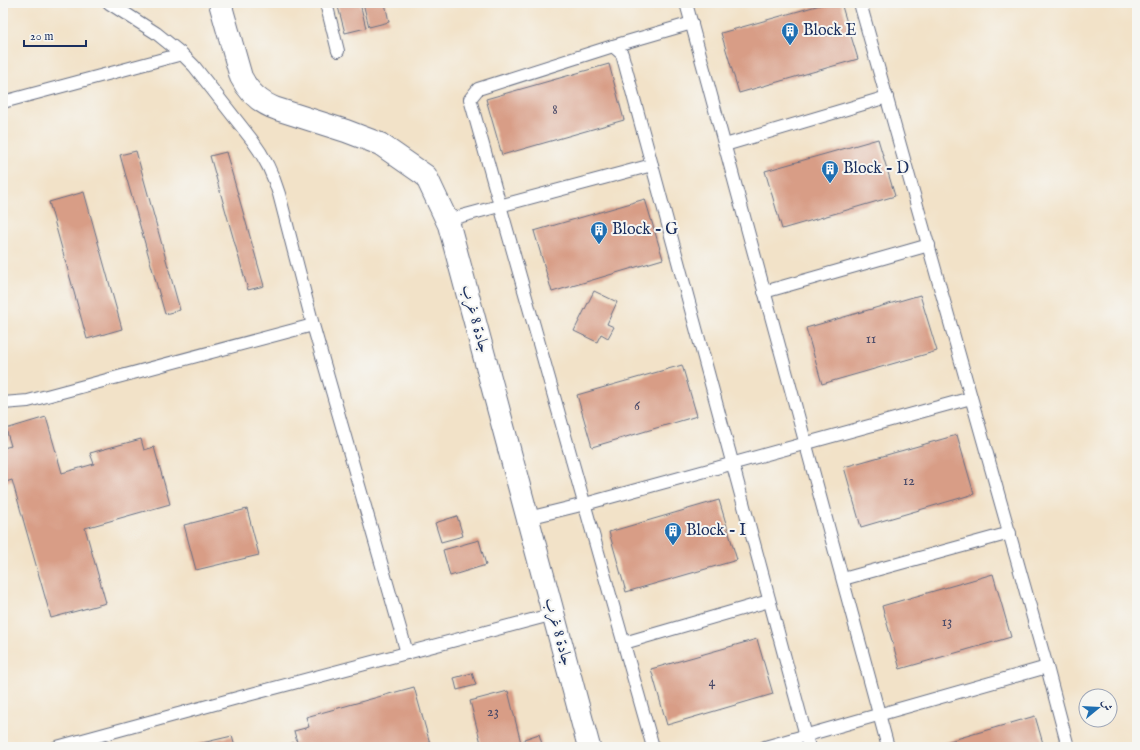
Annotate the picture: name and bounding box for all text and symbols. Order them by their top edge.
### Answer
building icon: Block E [780,21,800,46]
place label: Block E [803,21,857,41]
scale bar [24,22,86,48]
text: 20 m [30,29,53,44]
house number: 8 [552,101,558,119]
building icon: Block - D [820,159,840,184]
place label: Block - D [843,159,909,179]
building icon: Block - G [589,220,609,245]
place label: Block - G [612,220,678,240]
street label: جادة 8 غرب [456,283,494,355]
house number: 11 [866,330,876,348]
house number: 6 [634,397,641,415]
house number: 12 [903,472,915,490]
building icon: Block - I [663,521,683,546]
place label: Block - I [686,521,746,541]
street label: جادة 8 غرب [539,596,577,668]
house number: 13 [942,613,952,631]
house number: 4 [709,673,716,691]
north arrow [1078,688,1118,728]
text: ش [1098,698,1115,713]
house number: 23 [487,703,499,721]

